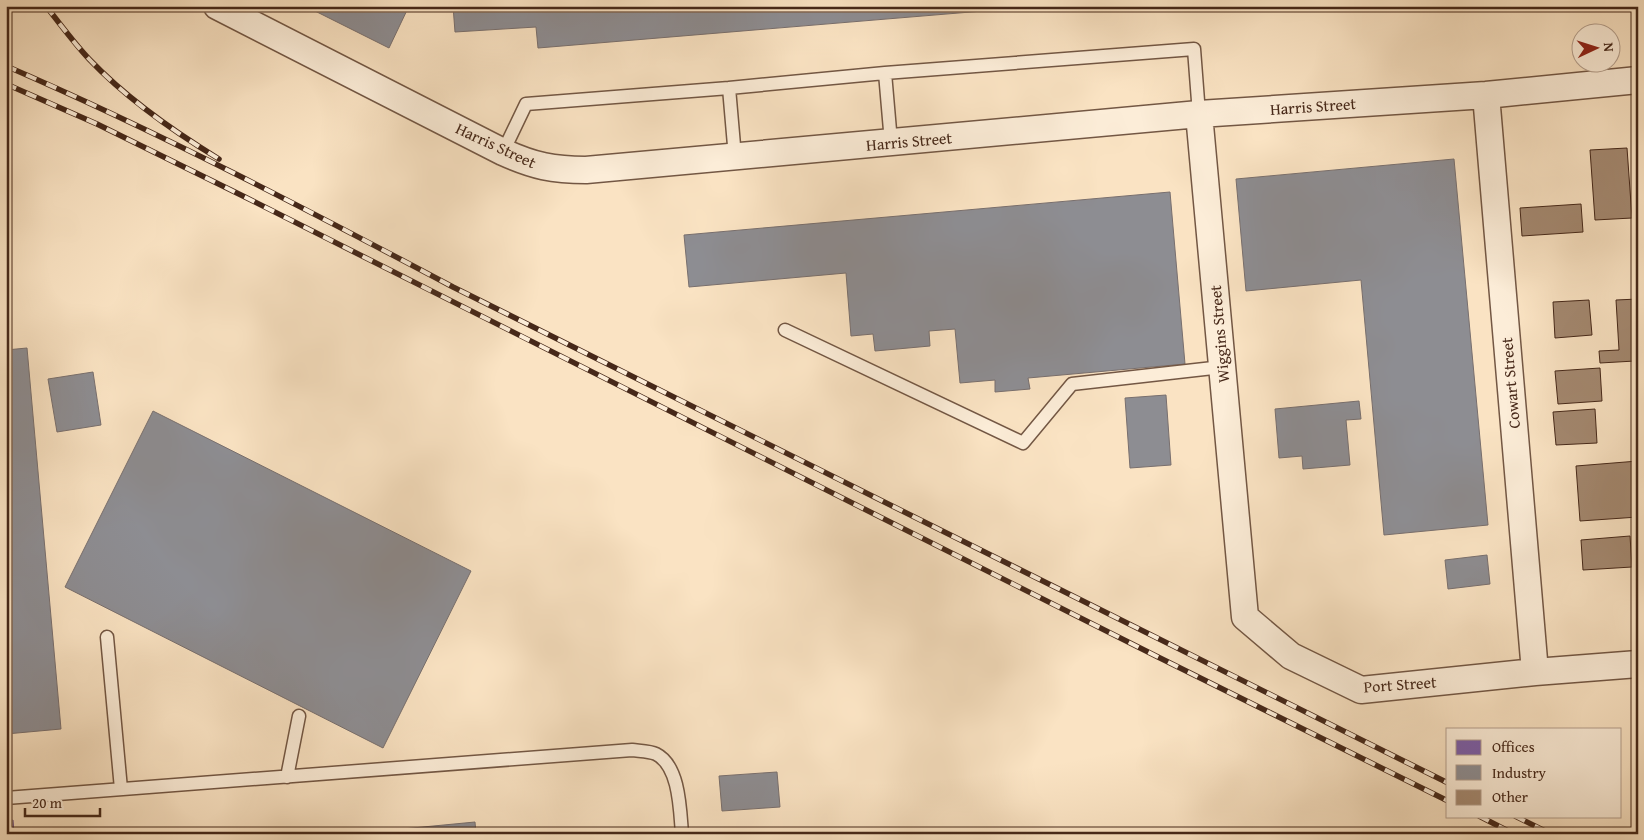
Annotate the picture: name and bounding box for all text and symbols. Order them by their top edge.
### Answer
north arrow [1572,22,1622,72]
text: N [1599,42,1619,53]
street label: Harris Street [1269,91,1357,121]
street label: Harris Street [452,116,540,174]
street label: Harris Street [865,125,953,157]
street label: Wiggins Street [1203,284,1235,384]
street label: Cowart Street [1494,336,1526,430]
street label: Port Street [1363,669,1438,699]
legend [1446,728,1622,818]
text: Offices [1492,736,1535,757]
text: Industry [1492,762,1547,783]
scale bar [25,785,100,817]
text: Other [1492,786,1528,807]
text: 20 m [32,792,63,813]

